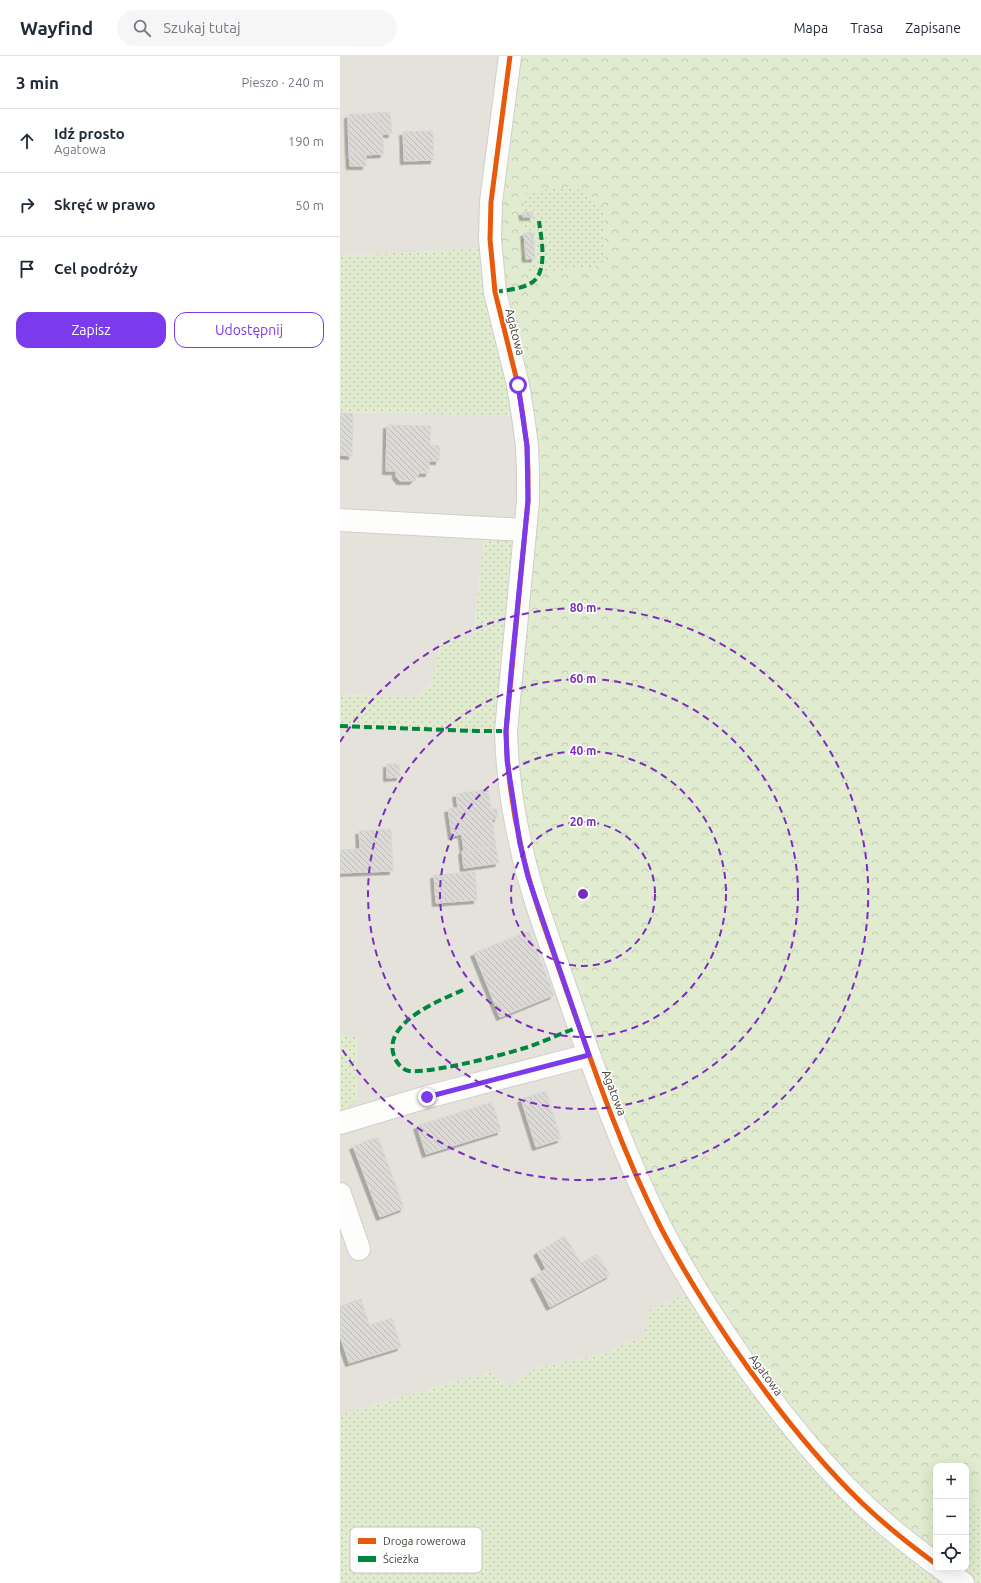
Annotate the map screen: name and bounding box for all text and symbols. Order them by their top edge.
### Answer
search box [117,10,397,46]
text: Wayfind [20,17,93,39]
icon: search [131,17,153,39]
text: Szukaj tutaj [163,19,241,36]
text: Mapa [793,20,828,36]
text: Trasa [850,20,883,36]
text: Zapisane [905,20,961,36]
text: 3 min [16,73,59,92]
text: Pieszo · 240 m [241,75,324,89]
text: Idź prosto [54,125,125,142]
icon: ahead [16,130,38,152]
text: 190 m [288,134,324,148]
text: Agatowa [54,142,106,156]
icon: right [16,194,38,216]
text: Skręć w prawo [54,196,156,213]
text: 50 m [295,198,324,212]
icon: arrive [16,258,38,280]
text: Cel podróży [54,260,138,277]
street label: Agatowa [503,307,528,357]
button: Zapisz [16,312,166,348]
button: Udostępnij [174,312,324,348]
route start [509,376,527,394]
text: 80 m [570,601,596,614]
text: 60 m [570,672,596,685]
text: 40 m [570,744,596,757]
text: 20 m [570,815,596,828]
centre of rings [576,887,590,901]
street label: Agatowa [600,1068,629,1118]
route end [418,1088,436,1106]
street label: Agatowa [747,1351,786,1398]
map controls [933,1463,969,1571]
button: + [933,1463,969,1499]
button: − [933,1499,969,1535]
legend [350,1527,482,1573]
text: Droga rowerowa [383,1535,466,1547]
button: locate [933,1535,969,1571]
text: Ścieżka [383,1552,419,1565]

